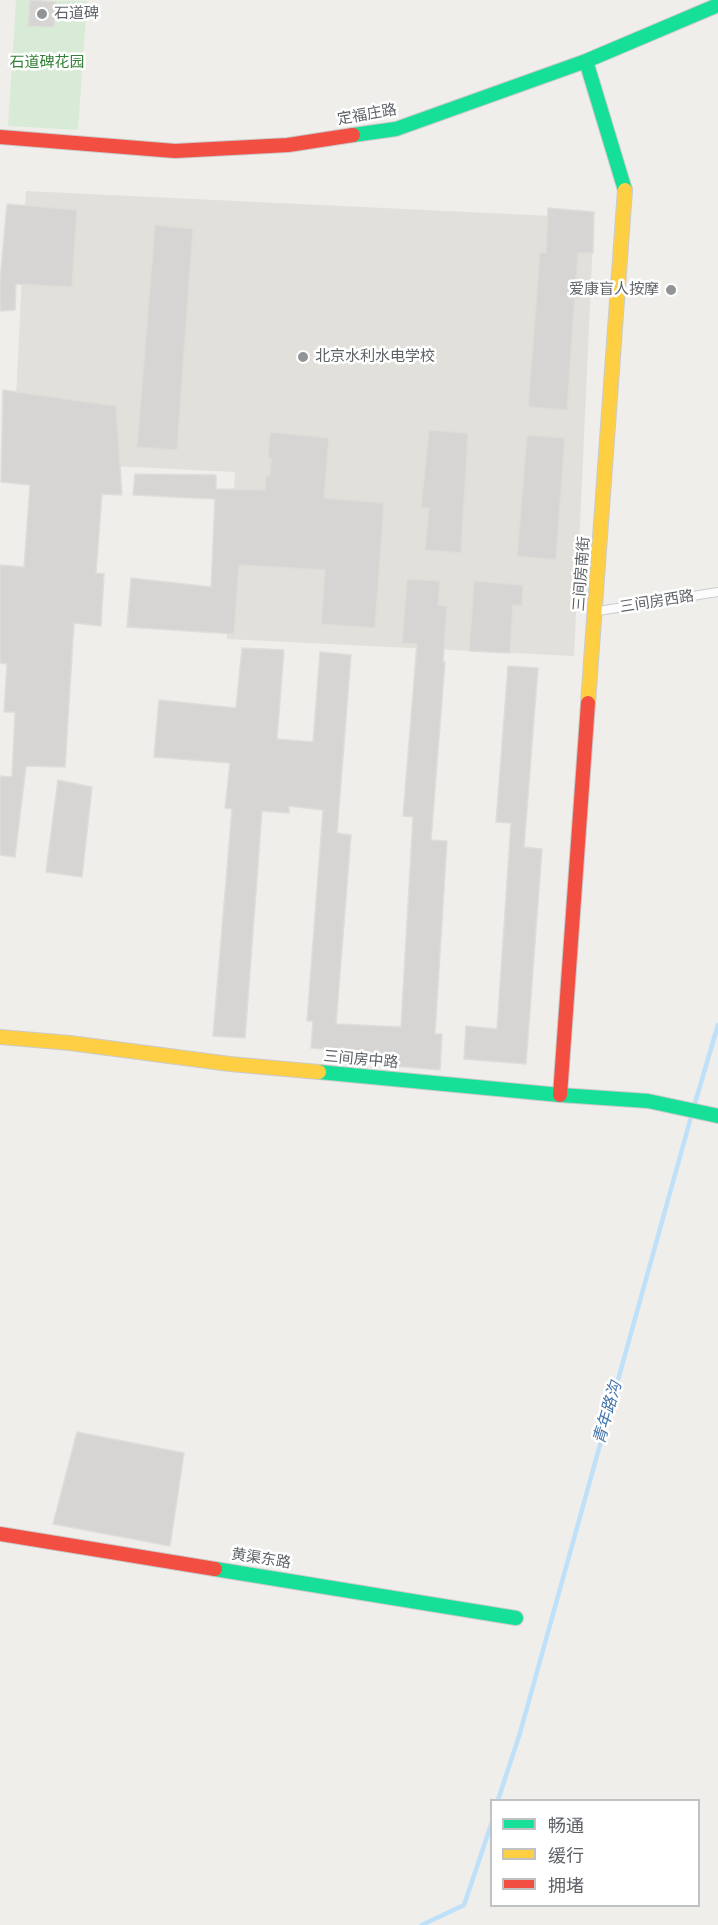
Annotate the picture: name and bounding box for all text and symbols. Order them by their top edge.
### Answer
place label: 石道碑 [54,5,99,23]
marker: 石道碑 [35,7,49,21]
park label: 石道碑花园 [10,54,84,72]
street label: 定福庄路 [336,101,398,129]
place label: 爱康盲人按摩 [569,281,659,299]
marker: 爱康盲人按摩 [664,283,678,297]
place label: 北京水利水电学校 [315,348,435,366]
marker: 北京水利水电学校 [296,350,310,364]
street label: 三间房南街 [570,536,594,612]
street label: 三间房西路 [619,587,695,617]
street label: 三间房中路 [323,1048,399,1072]
water label: 青年路沟 [590,1380,626,1446]
street label: 黄渠东路 [230,1545,292,1573]
legend [490,1799,700,1907]
text: 畅通 [548,1816,584,1836]
text: 缓行 [548,1846,584,1866]
text: 拥堵 [548,1876,584,1896]

